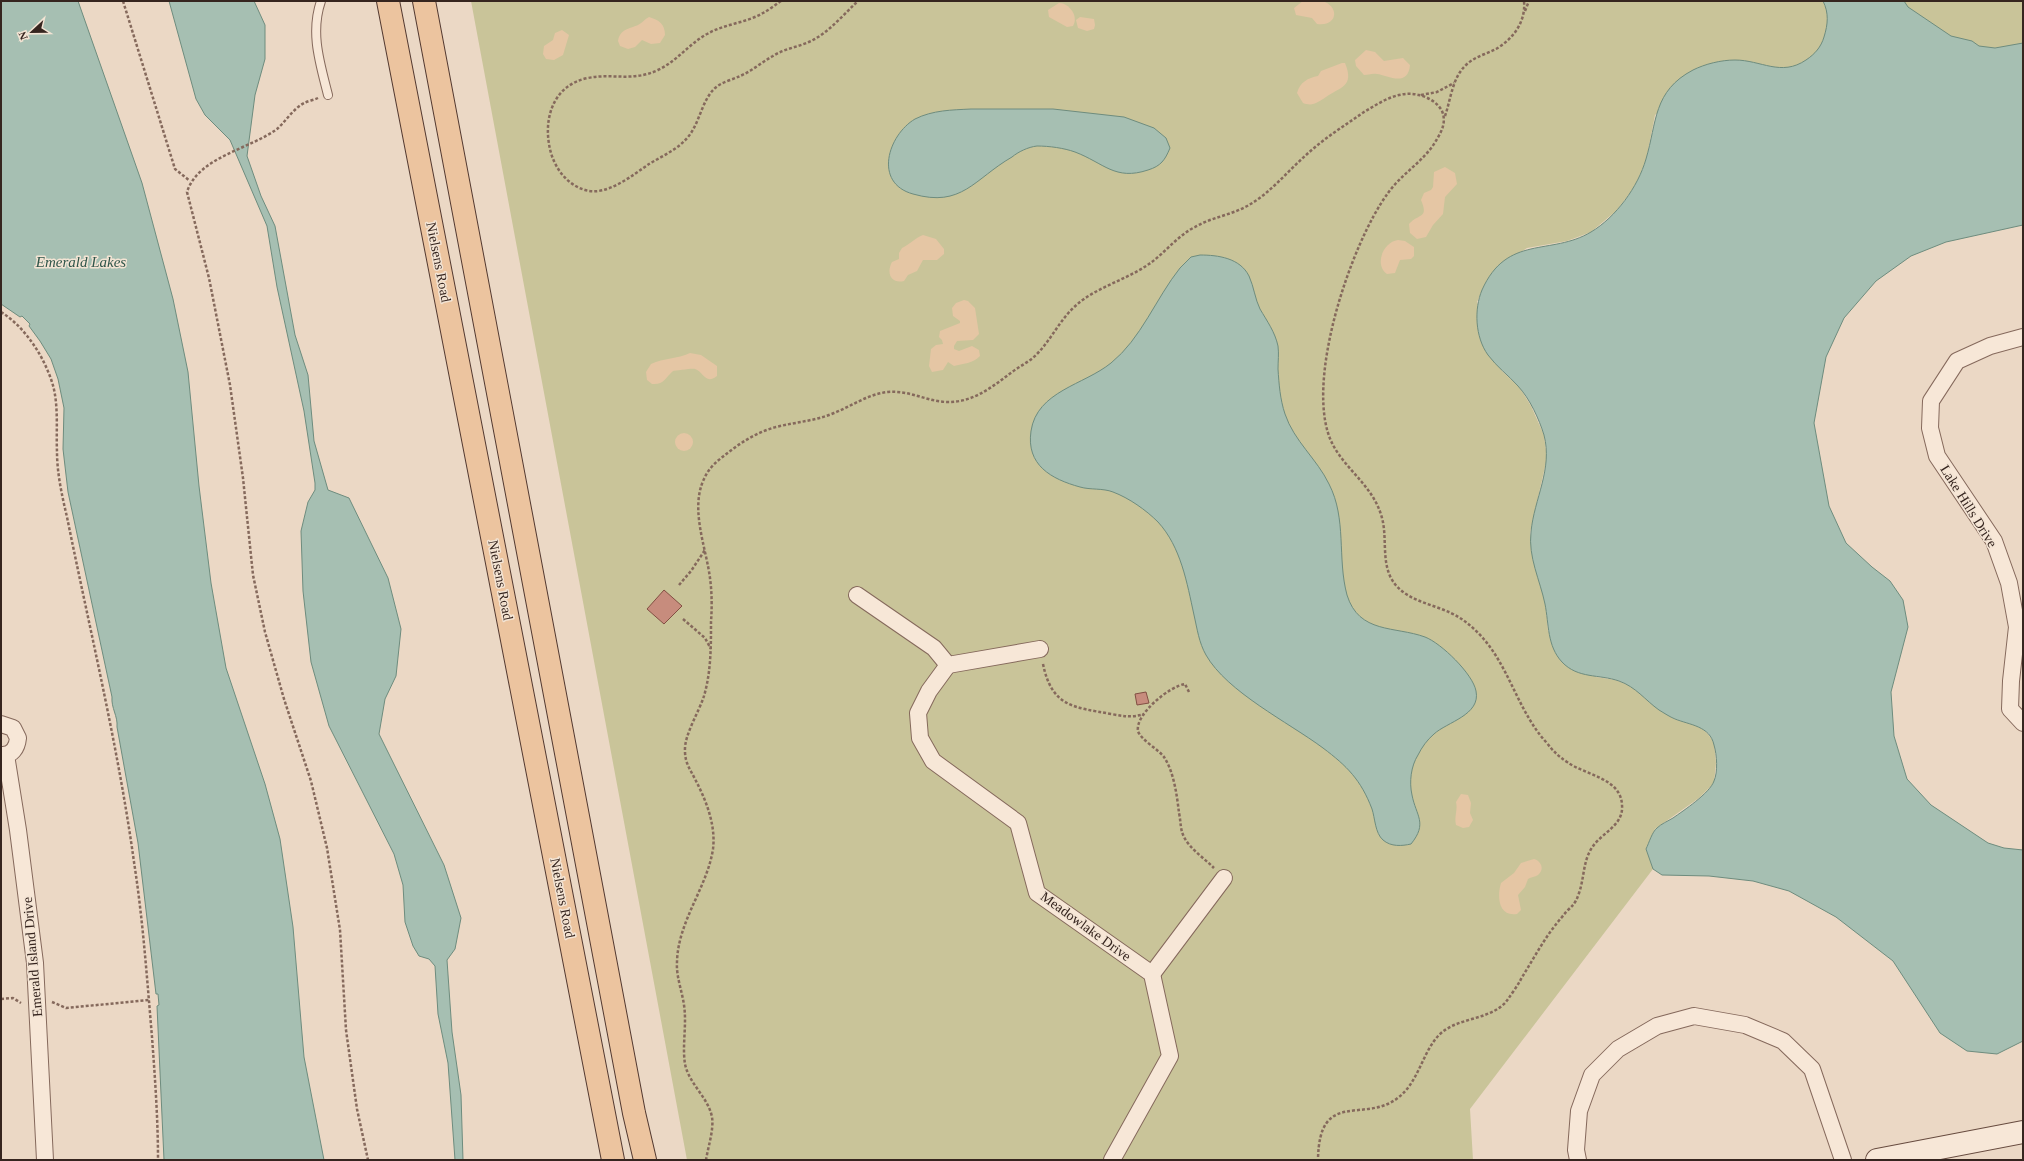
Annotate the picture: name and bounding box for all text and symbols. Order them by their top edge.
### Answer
north arrow [12,12,52,52]
text: N [16,30,30,42]
street label: Nielsens Road [423,221,454,303]
water label: Emerald Lakes [35,254,126,270]
street label: Lake Hills Drive [1937,462,2000,550]
street label: Nielsens Road [485,539,516,621]
street label: Nielsens Road [547,857,578,939]
street label: Meadowlake Drive [1038,889,1134,964]
street label: Emerald Island Drive [20,896,45,1018]

